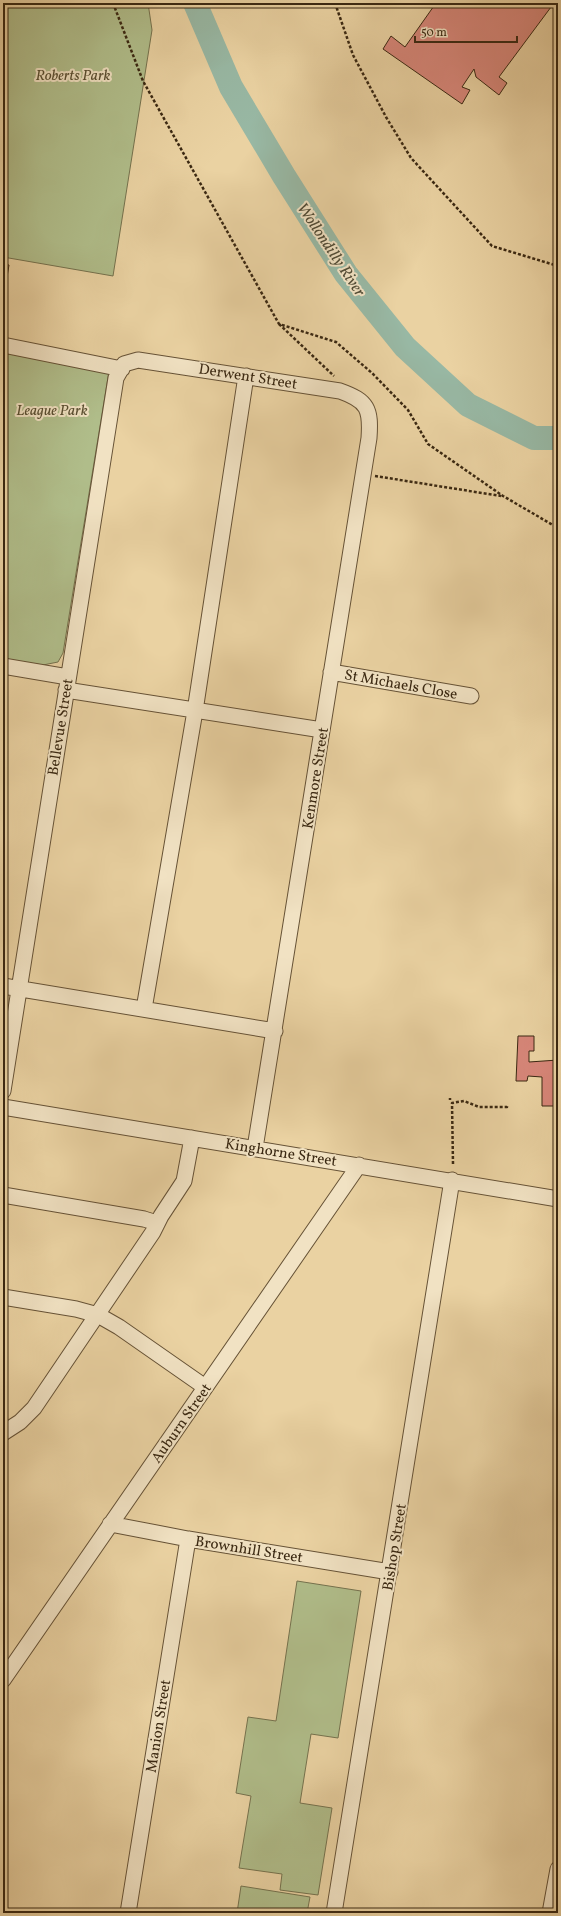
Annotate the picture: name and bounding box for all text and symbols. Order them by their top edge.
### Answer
scale bar [415,18,517,44]
text: 50 m [421,25,447,41]
park label: Roberts Park [35,66,111,87]
water label: Wollondilly River [291,199,370,302]
street label: Derwent Street [197,359,299,396]
park label: League Park [16,401,88,422]
street label: St Michaels Close [342,665,459,706]
street label: Bellevue Street [43,677,80,777]
street label: Kenmore Street [298,726,335,831]
street label: Kinghorne Street [223,1134,338,1173]
street label: Auburn Street [147,1380,217,1468]
street label: Bishop Street [378,1502,413,1592]
street label: Brownhill Street [193,1532,304,1569]
street label: Manion Street [142,1678,177,1774]

